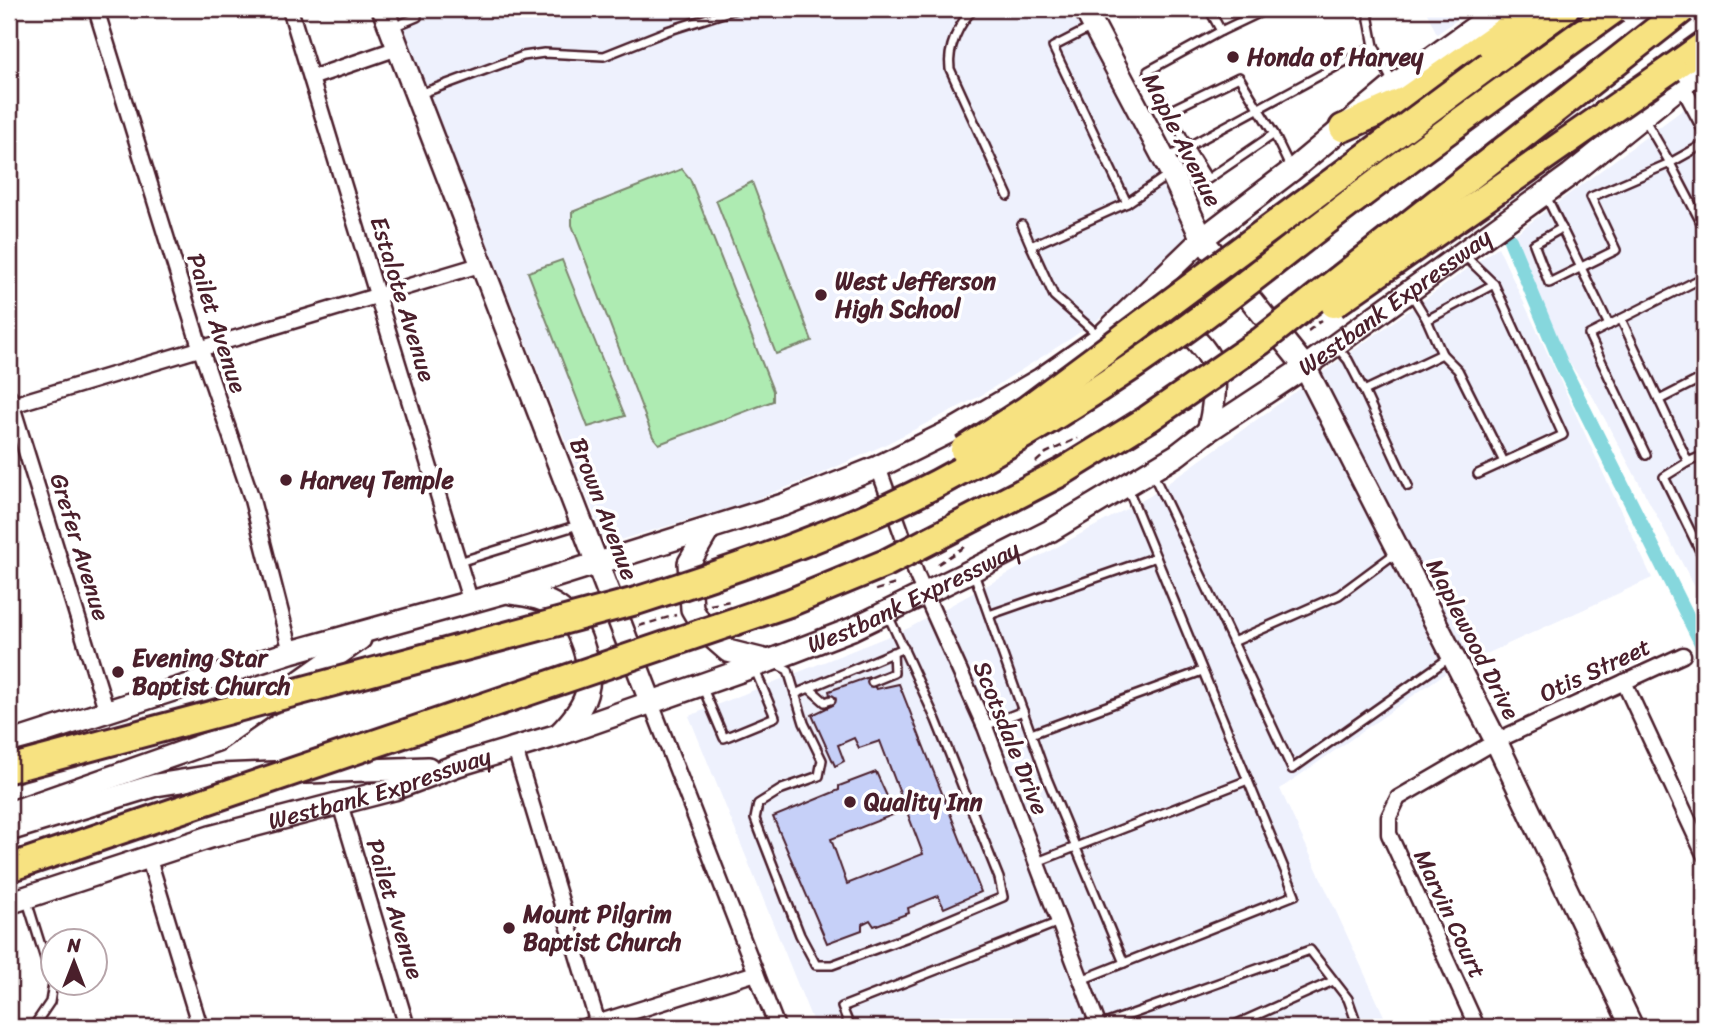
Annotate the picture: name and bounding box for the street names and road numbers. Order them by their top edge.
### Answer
street label: Maple Avenue [1130,65,1234,215]
street label: Estalote Avenue [358,211,448,387]
street label: Westbank Expressway [1289,217,1501,387]
street label: Pailet Avenue [175,248,260,399]
street label: Brown Avenue [557,431,651,587]
street label: Grefer Avenue [38,468,122,626]
street label: Westbank Expressway [801,528,1028,665]
street label: Maplewood Drive [1414,551,1532,728]
street label: Otis Street [1532,626,1658,714]
street label: Scotsdale Drive [961,654,1061,822]
street label: Westbank Expressway [263,735,497,842]
street label: Pailet Avenue [354,834,436,985]
street label: Marvin Court [1402,842,1498,986]

